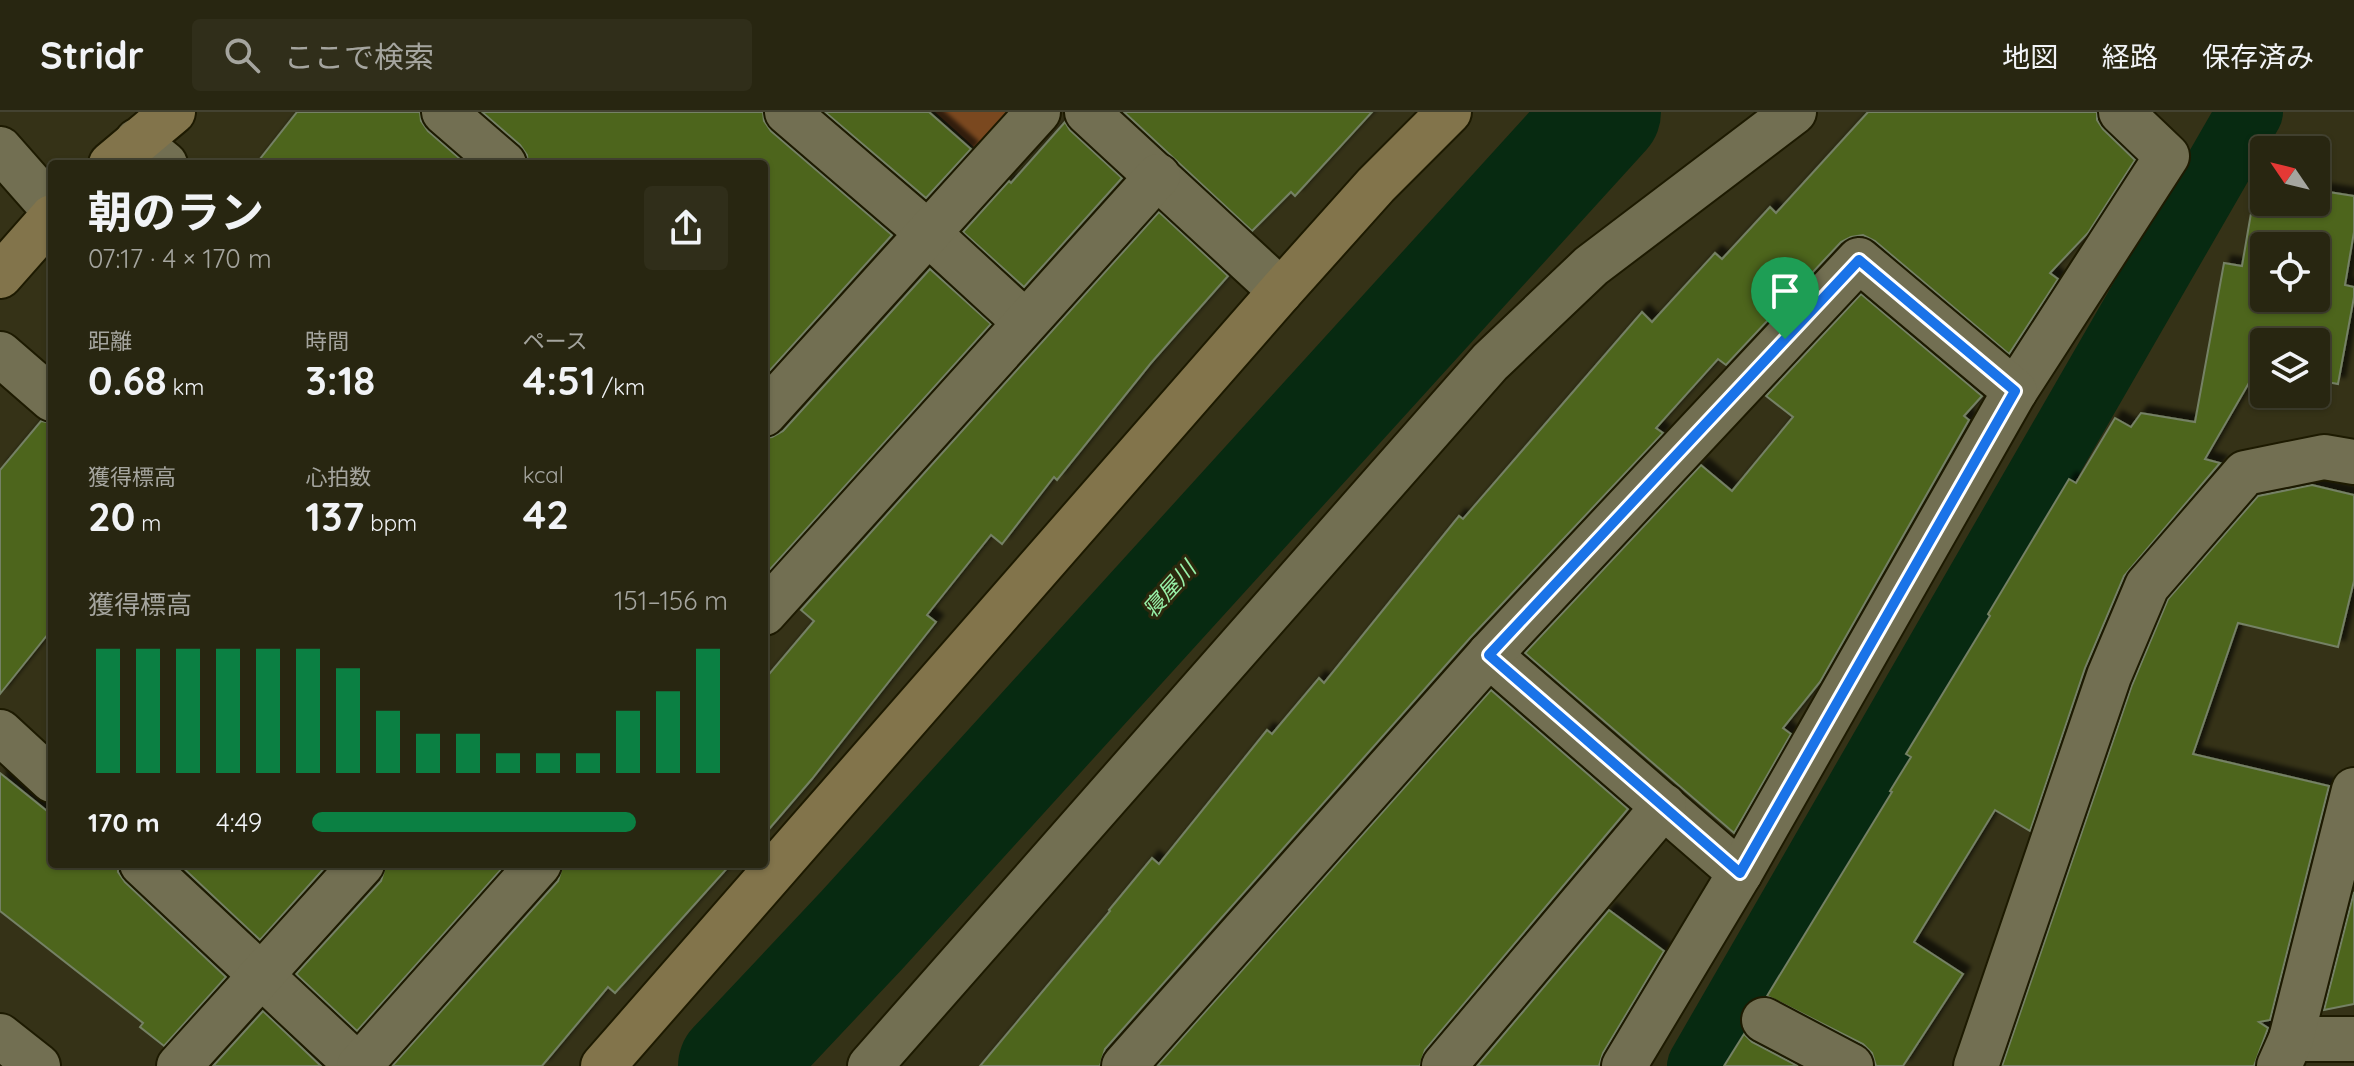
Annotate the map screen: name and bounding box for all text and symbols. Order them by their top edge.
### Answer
search box [192,19,752,91]
text: Stridr [40,31,144,79]
icon: search [220,33,264,77]
text: ここで検索 [284,38,434,76]
text: 地図 [2002,39,2058,74]
text: 経路 [2102,39,2158,74]
text: 保存済み [2202,39,2314,74]
north arrow [2250,136,2330,216]
map controls [2250,136,2330,408]
text: 朝のラン [88,184,264,239]
button: share [644,186,728,270]
button: locate [2250,232,2330,312]
text: 07:17 · 4 × 170 m [88,242,272,275]
pin [1751,257,1819,339]
icon: arrive [1763,269,1807,313]
text: 距離 [88,327,132,355]
text: 時間 [305,327,349,355]
text: ペース [523,327,588,355]
button: layers [2250,328,2330,408]
text: 0.68 [88,355,167,405]
text: 3:18 [305,355,375,405]
text: 4:51 [523,355,596,405]
text: km [167,373,204,401]
text: /km [596,373,645,401]
text: kcal [523,461,564,489]
text: 獲得標高 [88,463,176,491]
text: 心拍数 [305,463,371,491]
text: 42 [523,489,569,539]
text: 20 [88,491,135,541]
text: 137 [305,491,364,541]
text: m [135,509,161,537]
text: bpm [364,509,417,537]
water label: 寝屋川 [1137,554,1203,623]
text: 151–156 m [614,584,728,617]
text: 獲得標高 [88,588,192,621]
text: 170 m [88,806,160,839]
text: 4:49 [216,806,262,839]

